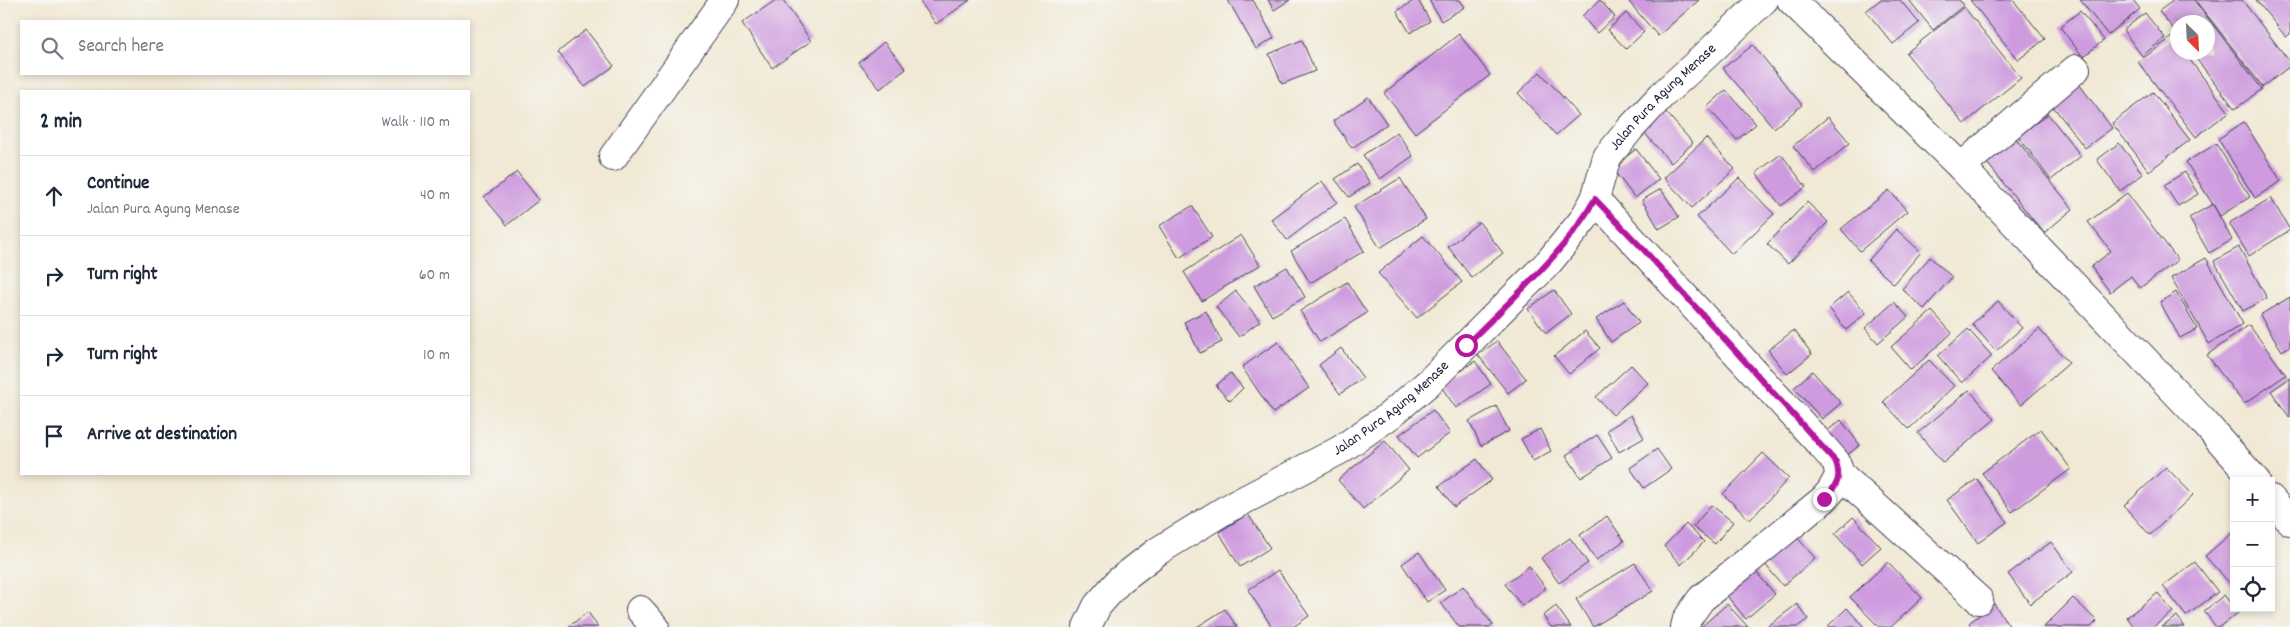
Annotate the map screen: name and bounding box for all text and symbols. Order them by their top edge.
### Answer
north arrow [2170,15,2215,60]
search box [20,20,470,75]
icon: search [38,34,66,62]
text: Search here [78,34,164,61]
street label: Jalan Pura Agung Menase [1605,39,1722,156]
text: 2 min [40,108,82,138]
text: Walk · 110 m [382,111,450,134]
text: Continue [87,171,149,198]
icon: ahead [40,182,68,210]
text: 40 m [420,184,450,207]
text: Jalan Pura Agung Menase [87,198,240,221]
icon: right [40,262,68,290]
text: Turn right [87,262,158,289]
text: 60 m [419,264,450,287]
route start [1455,334,1478,357]
icon: right [40,342,68,370]
text: Turn right [87,342,158,369]
text: 10 m [423,344,450,367]
street label: Jalan Pura Agung Menase [1330,356,1455,462]
icon: arrive [40,422,68,450]
text: Arrive at destination [87,422,237,449]
map controls [2230,477,2275,612]
button: + [2230,477,2275,522]
route end [1813,488,1836,511]
button: − [2230,522,2275,567]
button: locate [2230,567,2275,612]

